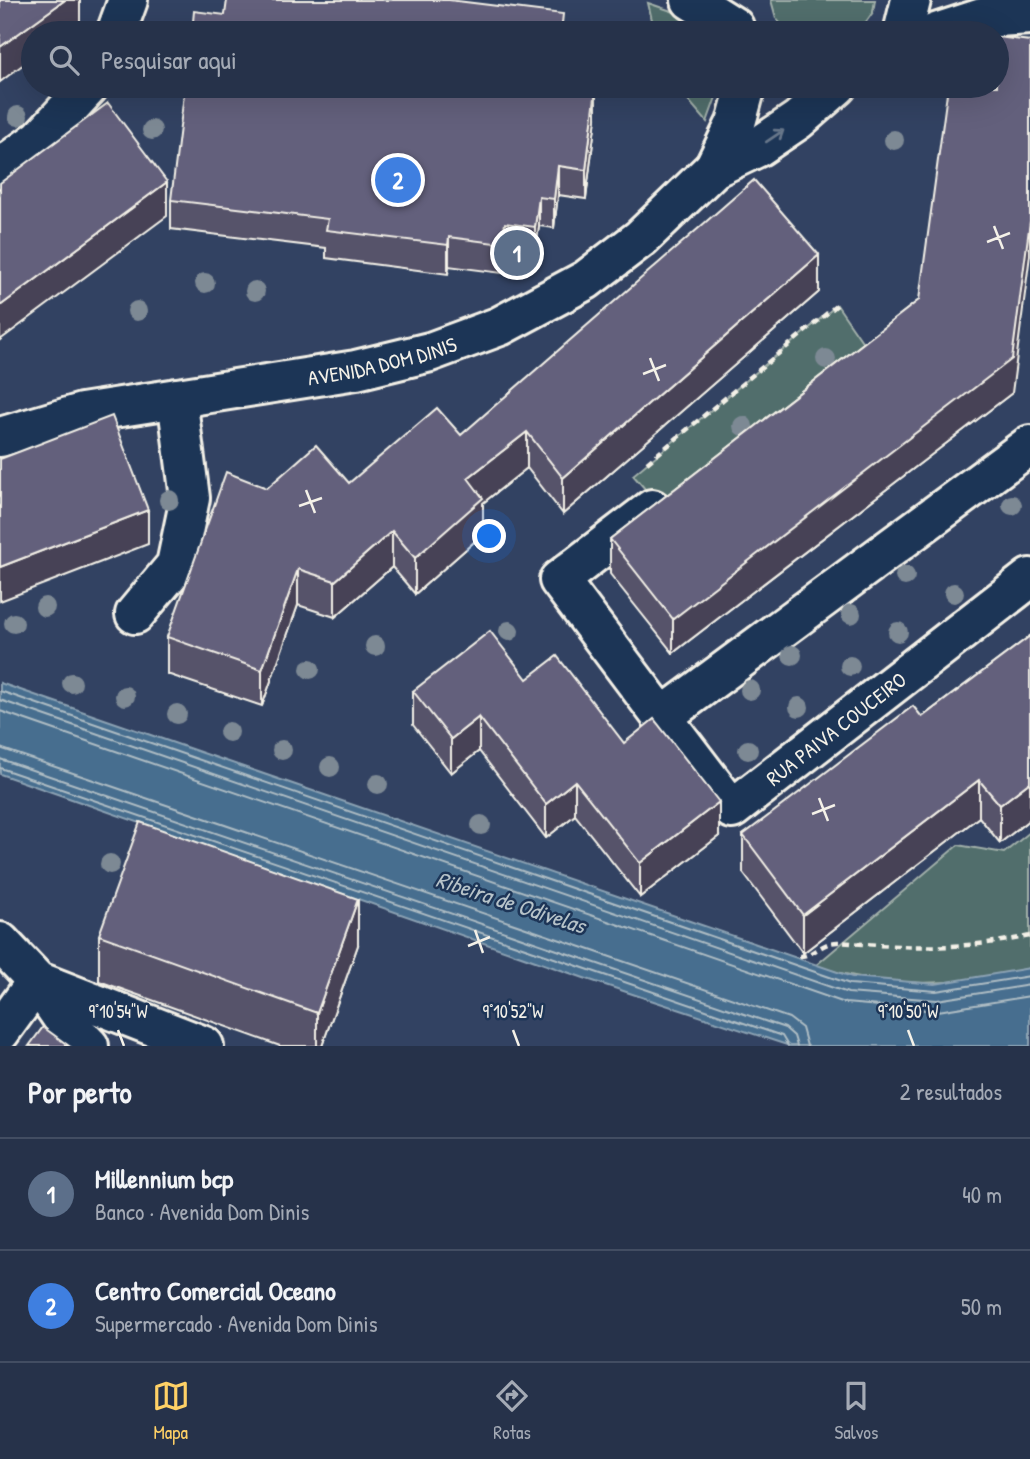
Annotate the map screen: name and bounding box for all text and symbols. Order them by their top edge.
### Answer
search box [21,21,1009,98]
icon: search [45,41,83,79]
text: Pesquisar aqui [101,42,237,77]
one-way arrow [764,129,784,143]
pin: 2 [375,154,421,206]
pin: 1 [494,227,540,279]
street label: AVENIDA DOM DINIS [305,329,461,392]
your location [472,519,506,553]
street label: RUA PAIVA COUCEIRO [760,665,912,792]
water label: Ribeira de Odivelas [432,863,592,941]
text: 9°10'54"W [88,999,148,1024]
text: 9°10'52"W [483,999,543,1024]
text: 9°10'50"W [878,999,938,1024]
text: Por perto [28,1072,132,1112]
text: 2 resultados [900,1076,1002,1107]
text: Millennium bcp [95,1161,233,1196]
text: 1 [47,1179,55,1210]
text: 40 m [962,1179,1002,1210]
text: Banco · Avenida Dom Dinis [95,1196,309,1227]
text: Centro Comercial Oceano [95,1273,336,1308]
text: 2 [46,1291,56,1322]
text: 50 m [961,1291,1002,1322]
text: Supermercado · Avenida Dom Dinis [95,1308,378,1339]
tab: Mapa [152,1377,190,1445]
tab: Rotas [493,1377,531,1445]
tab: Salvos [834,1377,878,1445]

